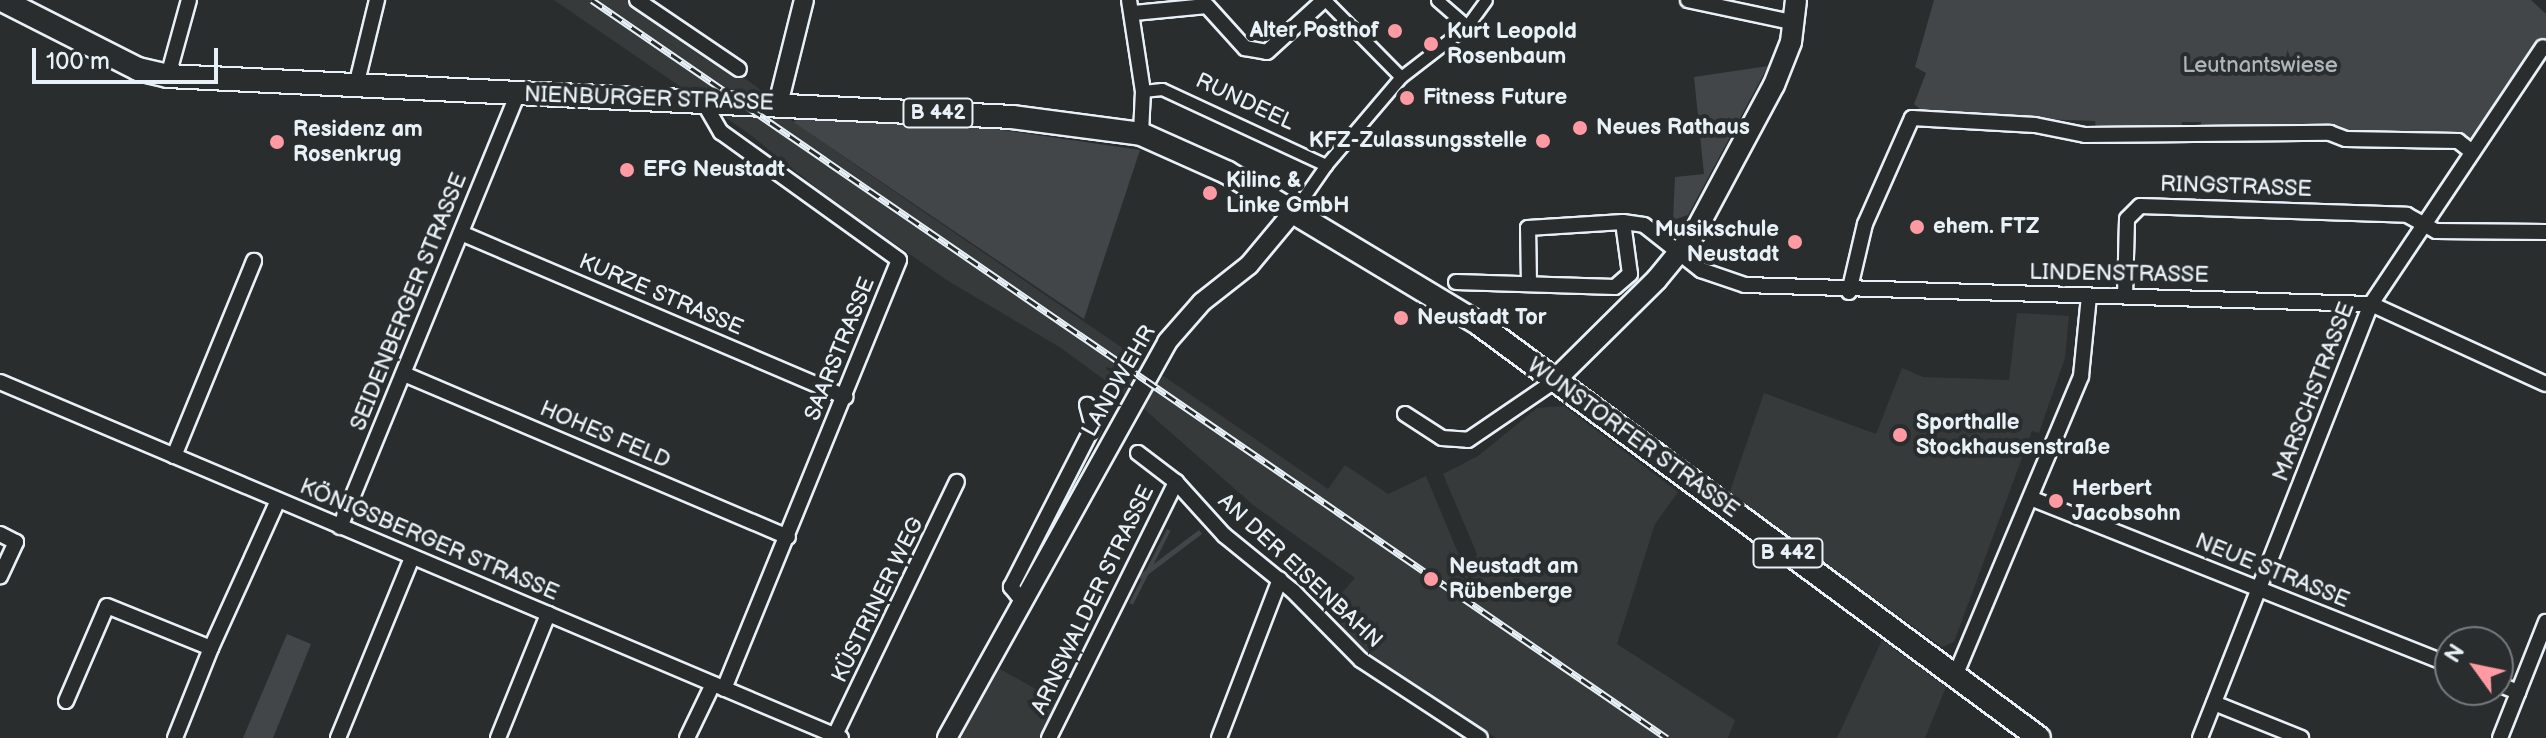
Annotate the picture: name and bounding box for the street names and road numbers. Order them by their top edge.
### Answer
street label: RUNDEEL [1191,68,1299,136]
street label: NIENBURGER STRASSE [524,81,774,117]
road number: B 442 [902,97,974,129]
street label: SEIDENBERGER STRASSE [345,169,473,435]
street label: RINGSTRASSE [2160,171,2312,203]
street label: KURZE STRASSE [575,248,747,342]
street label: LINDENSTRASSE [2029,259,2209,289]
street label: SAARSTRASSE [799,274,881,424]
street label: MARSCHSTRASSE [2268,299,2360,485]
street label: LANDWEHR [1076,321,1162,441]
street label: WUNSTORFER STRASSE [1522,352,1744,524]
street label: HOHES FELD [536,396,674,474]
street label: KÖNIGSBERGER STRASSE [296,473,562,607]
street label: ARNSWALDER STRASSE [1026,481,1160,719]
street label: AN DER EISENBAHN [1212,488,1388,654]
street label: KÜSTRINER WEG [826,513,930,687]
street label: NEUE STRASSE [2191,528,2353,614]
road number: B 442 [1752,537,1824,569]

